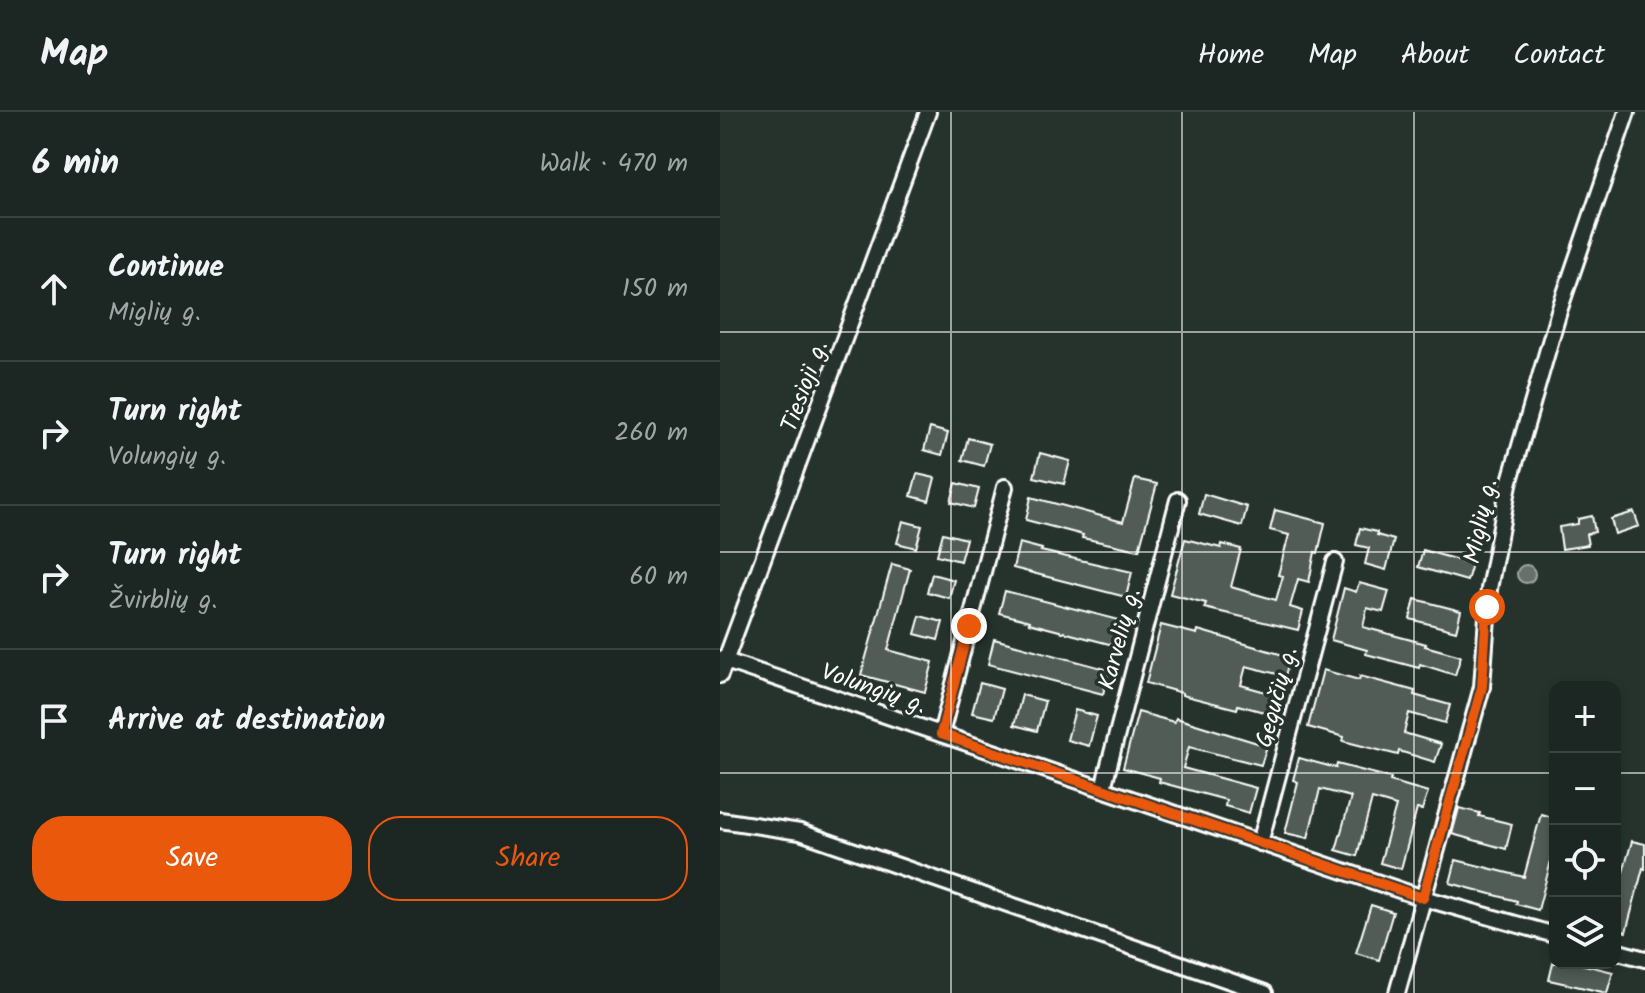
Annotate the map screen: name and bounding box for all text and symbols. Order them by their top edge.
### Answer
text: Map [40,25,109,85]
text: Home [1198,33,1264,78]
text: Map [1308,33,1357,78]
text: About [1401,33,1469,78]
text: Contact [1513,33,1605,78]
text: 6 min [32,137,119,191]
text: Walk · 470 m [539,143,688,185]
text: Continue [108,244,224,292]
icon: ahead [32,267,76,311]
text: 150 m [622,268,688,310]
text: Miglių g. [108,292,201,334]
street label: Tiesioji g. [771,335,840,438]
text: Turn right [108,388,241,436]
icon: right [32,411,76,455]
text: 260 m [614,412,688,454]
text: Volungių g. [108,436,226,478]
street label: Miglių g. [1453,475,1509,567]
text: Turn right [108,532,241,580]
icon: right [32,555,76,599]
text: 60 m [629,556,688,598]
text: Žvirblių g. [108,580,218,622]
street label: Karvelių g. [1088,584,1153,695]
route start [1469,589,1505,625]
route end [951,608,987,644]
street label: Gegučių g. [1245,643,1310,752]
street label: Volungių g. [816,653,931,726]
map controls [1549,681,1621,969]
button: + [1549,681,1621,753]
text: Arrive at destination [108,697,385,745]
icon: arrive [32,699,76,743]
button: − [1549,753,1621,825]
button: Save [32,816,352,901]
button: Share [368,816,688,901]
button: locate [1549,825,1621,897]
button: layers [1549,897,1621,969]

